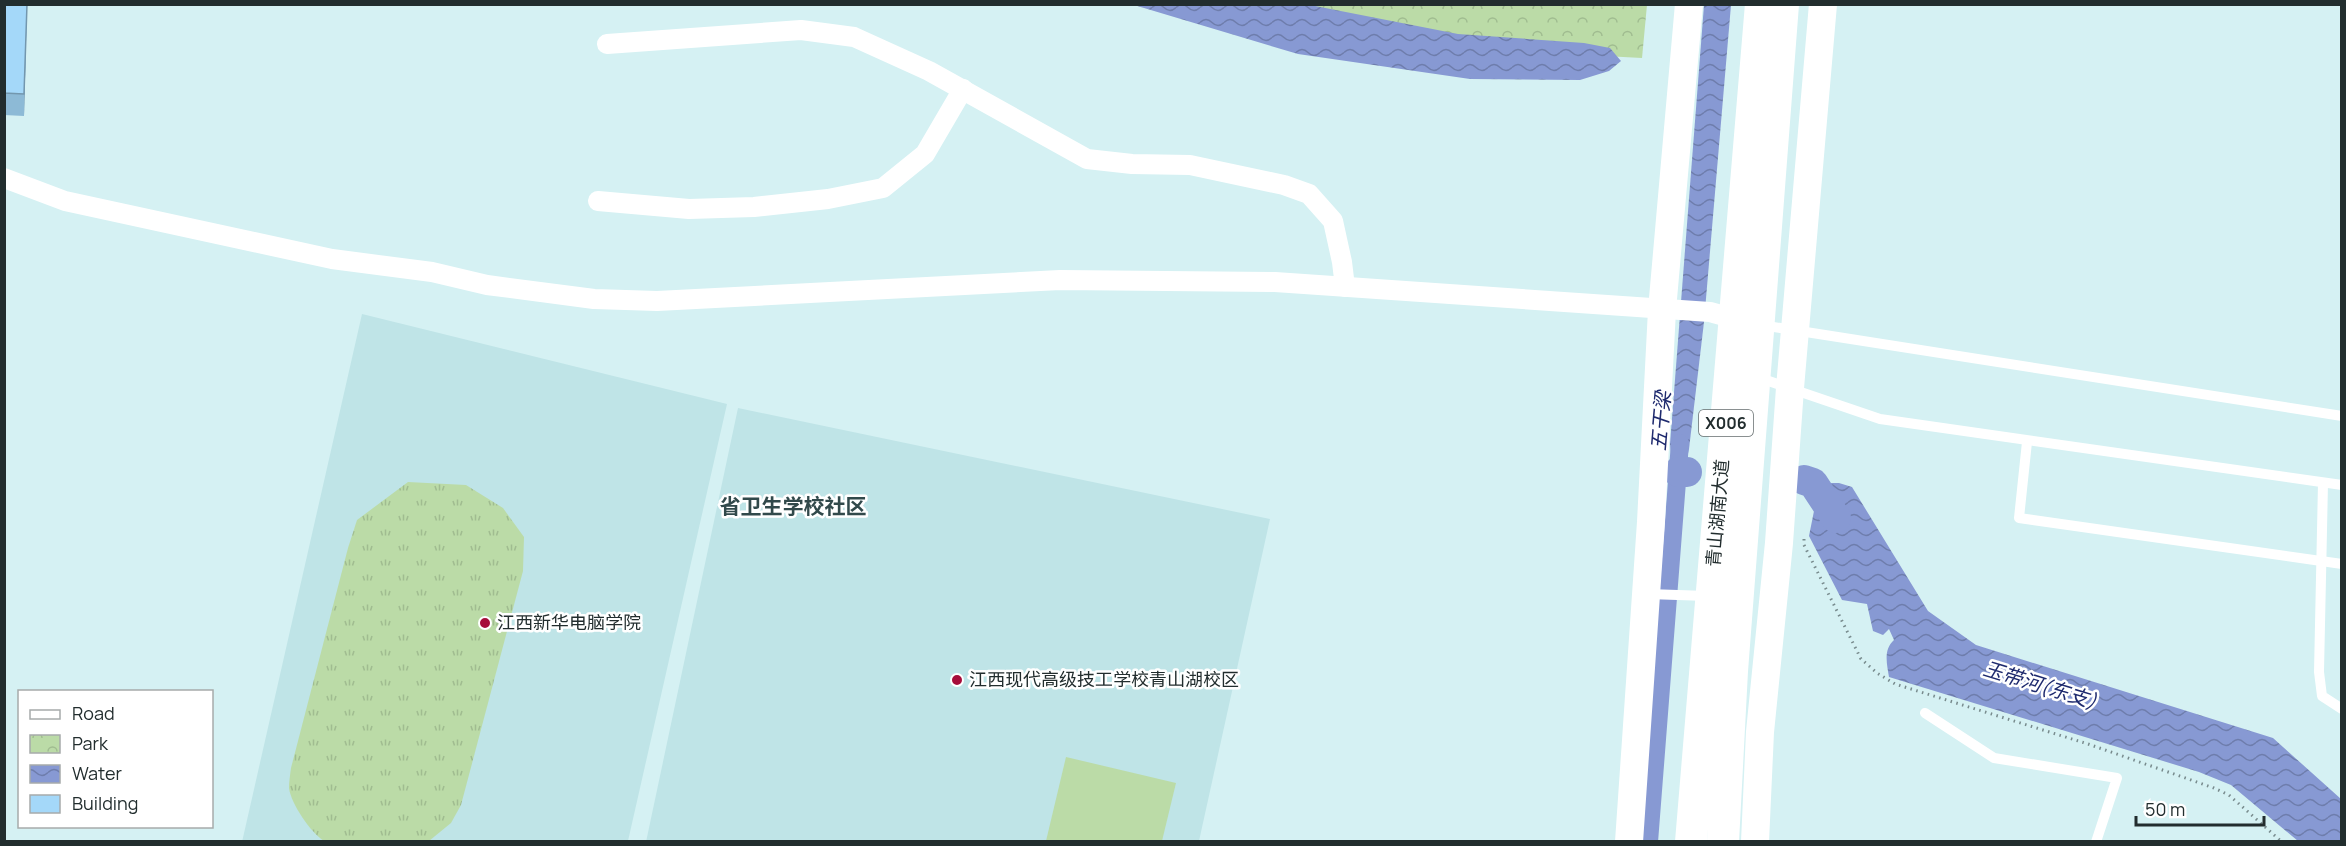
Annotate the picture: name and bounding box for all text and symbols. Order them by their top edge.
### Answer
water label: 五干梁 [1644,388,1677,452]
road number: X006 [1699,410,1753,436]
street label: 青山湖南大道 [1700,458,1734,568]
district label: 省卫生学校社区 [720,492,867,520]
place label: 江西新华电脑学院 [497,610,641,634]
marker: 江西新华电脑学院 [478,616,492,630]
water label: 玉带河(东支) [1980,655,2100,715]
place label: 江西现代高级技工学校青山湖校区 [969,667,1239,691]
marker: 江西现代高级技工学校青山湖校区 [950,673,964,687]
legend [18,690,213,828]
text: Road [72,701,115,725]
text: Park [72,731,109,755]
text: Water [72,761,122,785]
scale bar [2136,789,2264,827]
text: Building [72,791,138,815]
text: 50 m [2145,797,2185,821]

